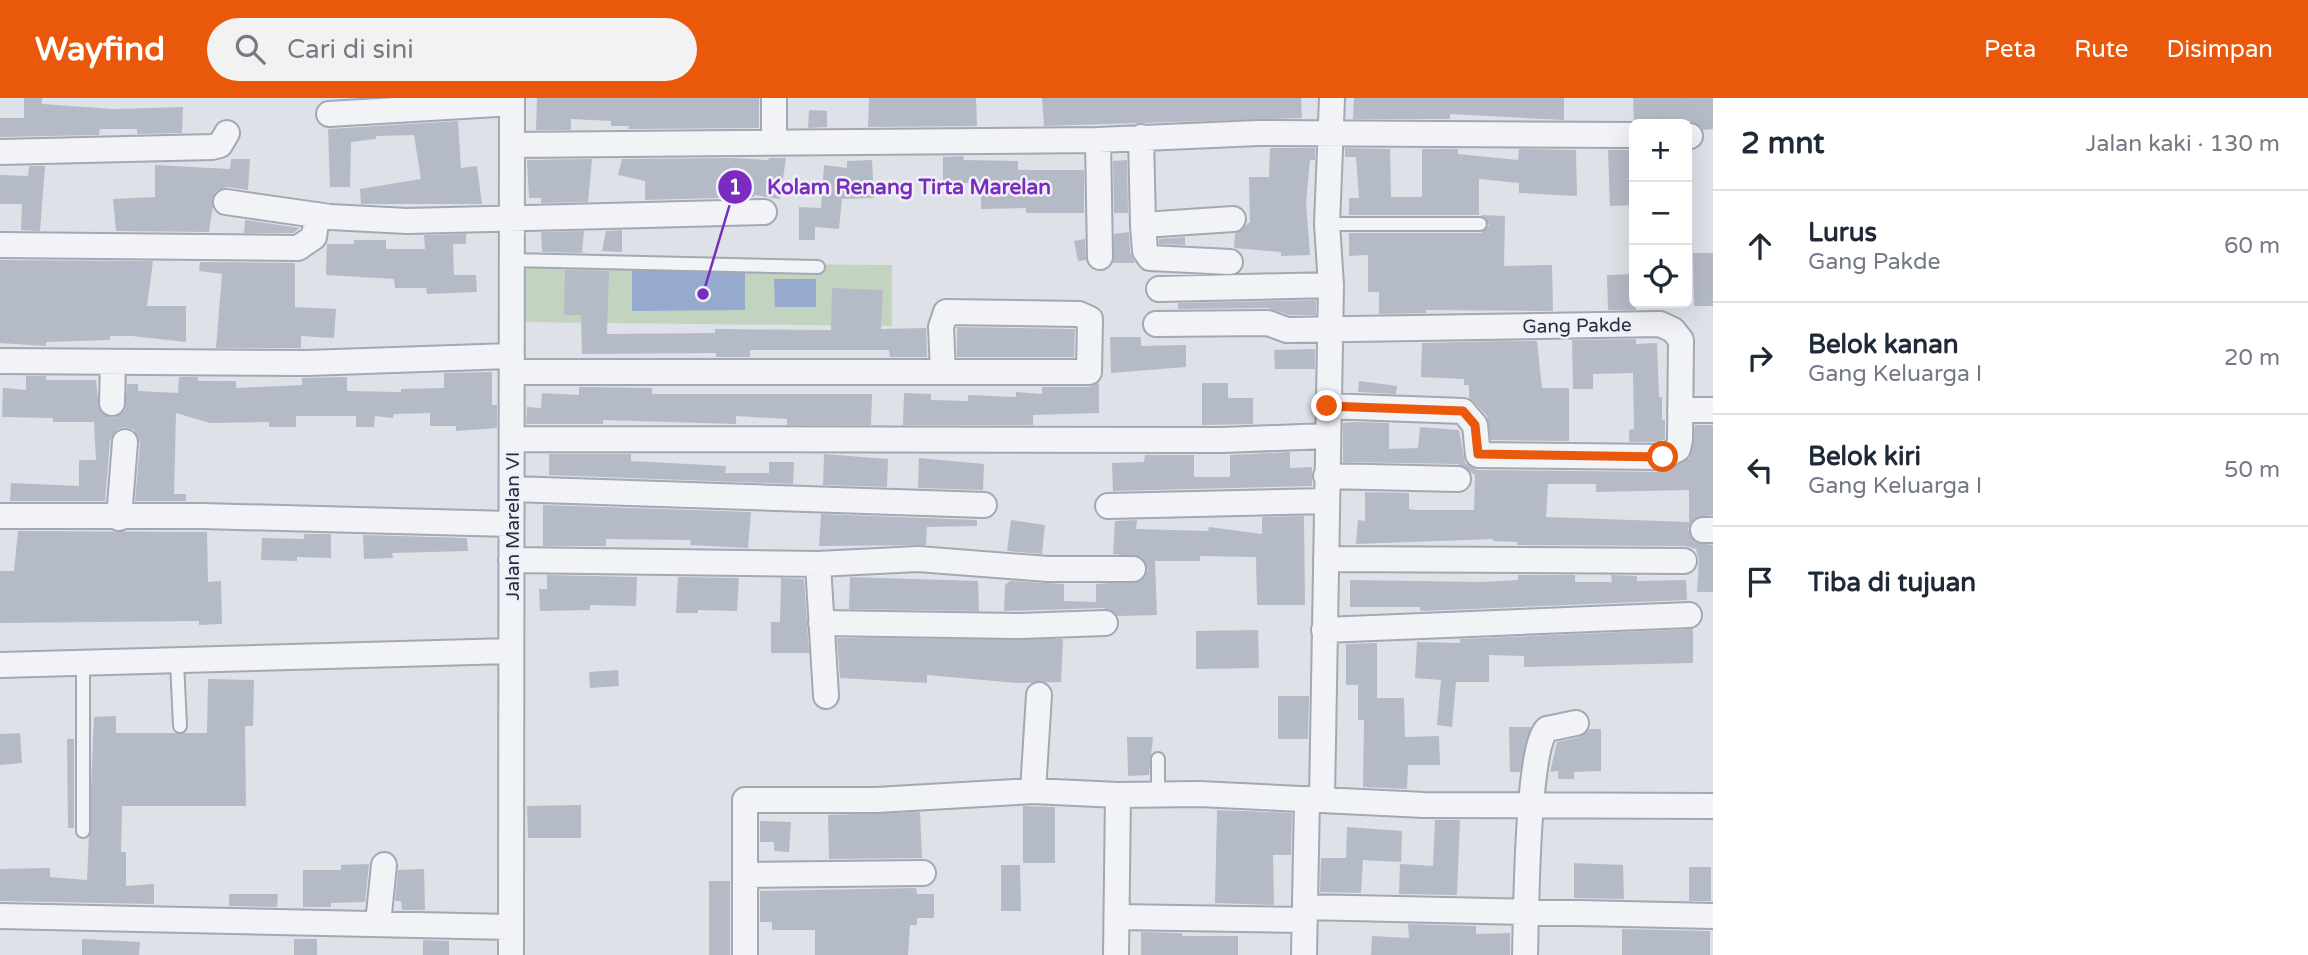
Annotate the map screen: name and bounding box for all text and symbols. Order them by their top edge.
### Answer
search box [207,18,697,81]
text: Wayfind [35,30,165,69]
icon: search [231,30,269,68]
text: Cari di sini [287,34,414,65]
text: Peta [1984,35,2036,64]
text: Rute [2074,35,2128,64]
text: Disimpan [2166,35,2273,64]
map controls [1629,119,1692,308]
button: + [1629,119,1692,182]
text: 2 mnt [1741,125,1825,162]
text: Jalan kaki · 130 m [2086,130,2280,158]
callout: Kolam Renang Tirta Marelan [718,166,1065,208]
text: 1 [728,175,742,200]
text: Kolam Renang Tirta Marelan [767,175,1051,200]
button: − [1629,182,1692,245]
text: Lurus [1808,217,1877,248]
icon: ahead [1741,227,1779,265]
text: 60 m [2224,232,2280,260]
button: locate [1629,245,1692,308]
text: Gang Pakde [1808,248,1940,276]
street label: Gang Pakde [1522,314,1632,338]
text: Belok kanan [1808,329,1959,360]
icon: right [1741,339,1779,377]
text: 20 m [2224,344,2280,372]
text: Gang Keluarga I [1808,360,1982,388]
route end [1311,390,1342,421]
route start [1647,441,1678,472]
text: Belok kiri [1808,441,1921,472]
icon: left [1741,451,1779,489]
street label: Jalan Marelan VI [502,452,524,600]
text: 50 m [2224,456,2280,484]
text: Gang Keluarga I [1808,472,1982,500]
icon: arrive [1741,563,1779,601]
text: Tiba di tujuan [1808,567,1976,598]

